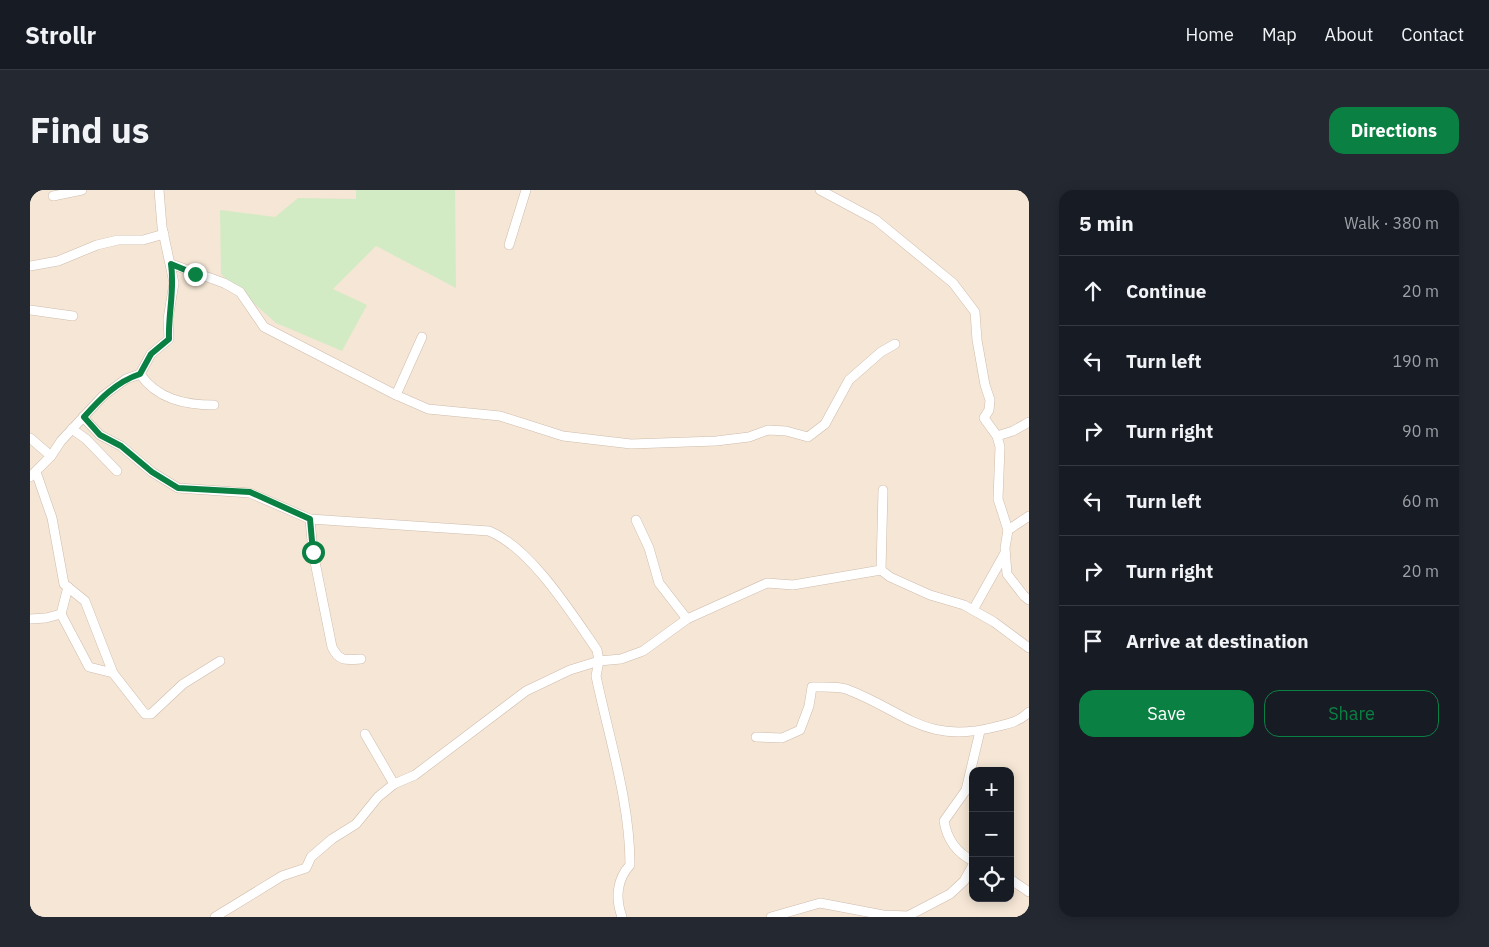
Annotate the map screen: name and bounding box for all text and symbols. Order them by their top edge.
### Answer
text: Strollr [25,19,96,51]
text: Home [1186,23,1234,46]
text: Map [1262,23,1297,46]
text: About [1325,23,1373,46]
text: Contact [1401,23,1464,46]
text: Find us [30,107,149,153]
button: Directions [1329,107,1459,154]
text: 5 min [1079,209,1134,237]
text: Walk · 380 m [1344,213,1439,233]
route end [184,263,207,286]
icon: ahead [1079,277,1107,305]
text: Continue [1126,279,1206,303]
text: 20 m [1402,281,1439,301]
icon: left [1079,347,1107,375]
text: Turn left [1126,349,1202,373]
text: 190 m [1392,351,1439,371]
icon: right [1079,417,1107,445]
text: Turn right [1126,419,1213,443]
text: 90 m [1402,421,1439,441]
icon: left [1079,487,1107,515]
text: Turn left [1126,489,1202,513]
text: 60 m [1402,491,1439,511]
route start [302,541,325,564]
icon: right [1079,557,1107,585]
text: Turn right [1126,559,1213,583]
text: 20 m [1402,561,1439,581]
icon: arrive [1079,627,1107,655]
text: Arrive at destination [1126,629,1309,653]
button: Save [1079,690,1254,737]
button: Share [1264,690,1439,737]
map controls [969,767,1014,902]
button: + [969,767,1014,812]
button: − [969,812,1014,857]
button: locate [969,857,1014,902]

